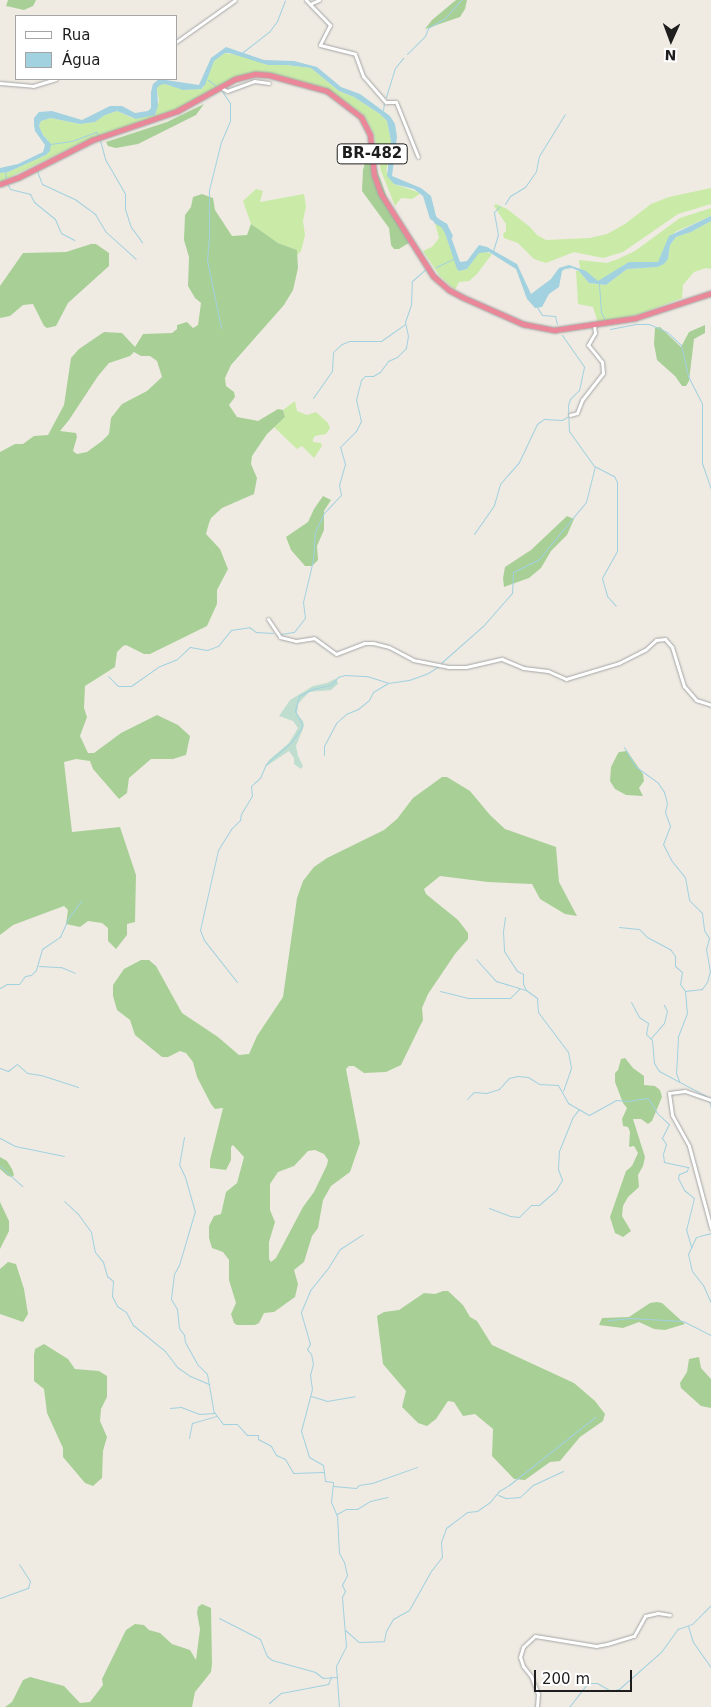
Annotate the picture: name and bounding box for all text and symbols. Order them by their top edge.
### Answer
legend [15,15,178,80]
north arrow [646,15,696,65]
text: Rua [62,26,90,44]
text: N [664,47,677,63]
text: Água [62,51,100,69]
road number: BR-482 [336,142,408,166]
scale bar [536,1660,634,1692]
text: 200 m [542,1670,590,1688]

